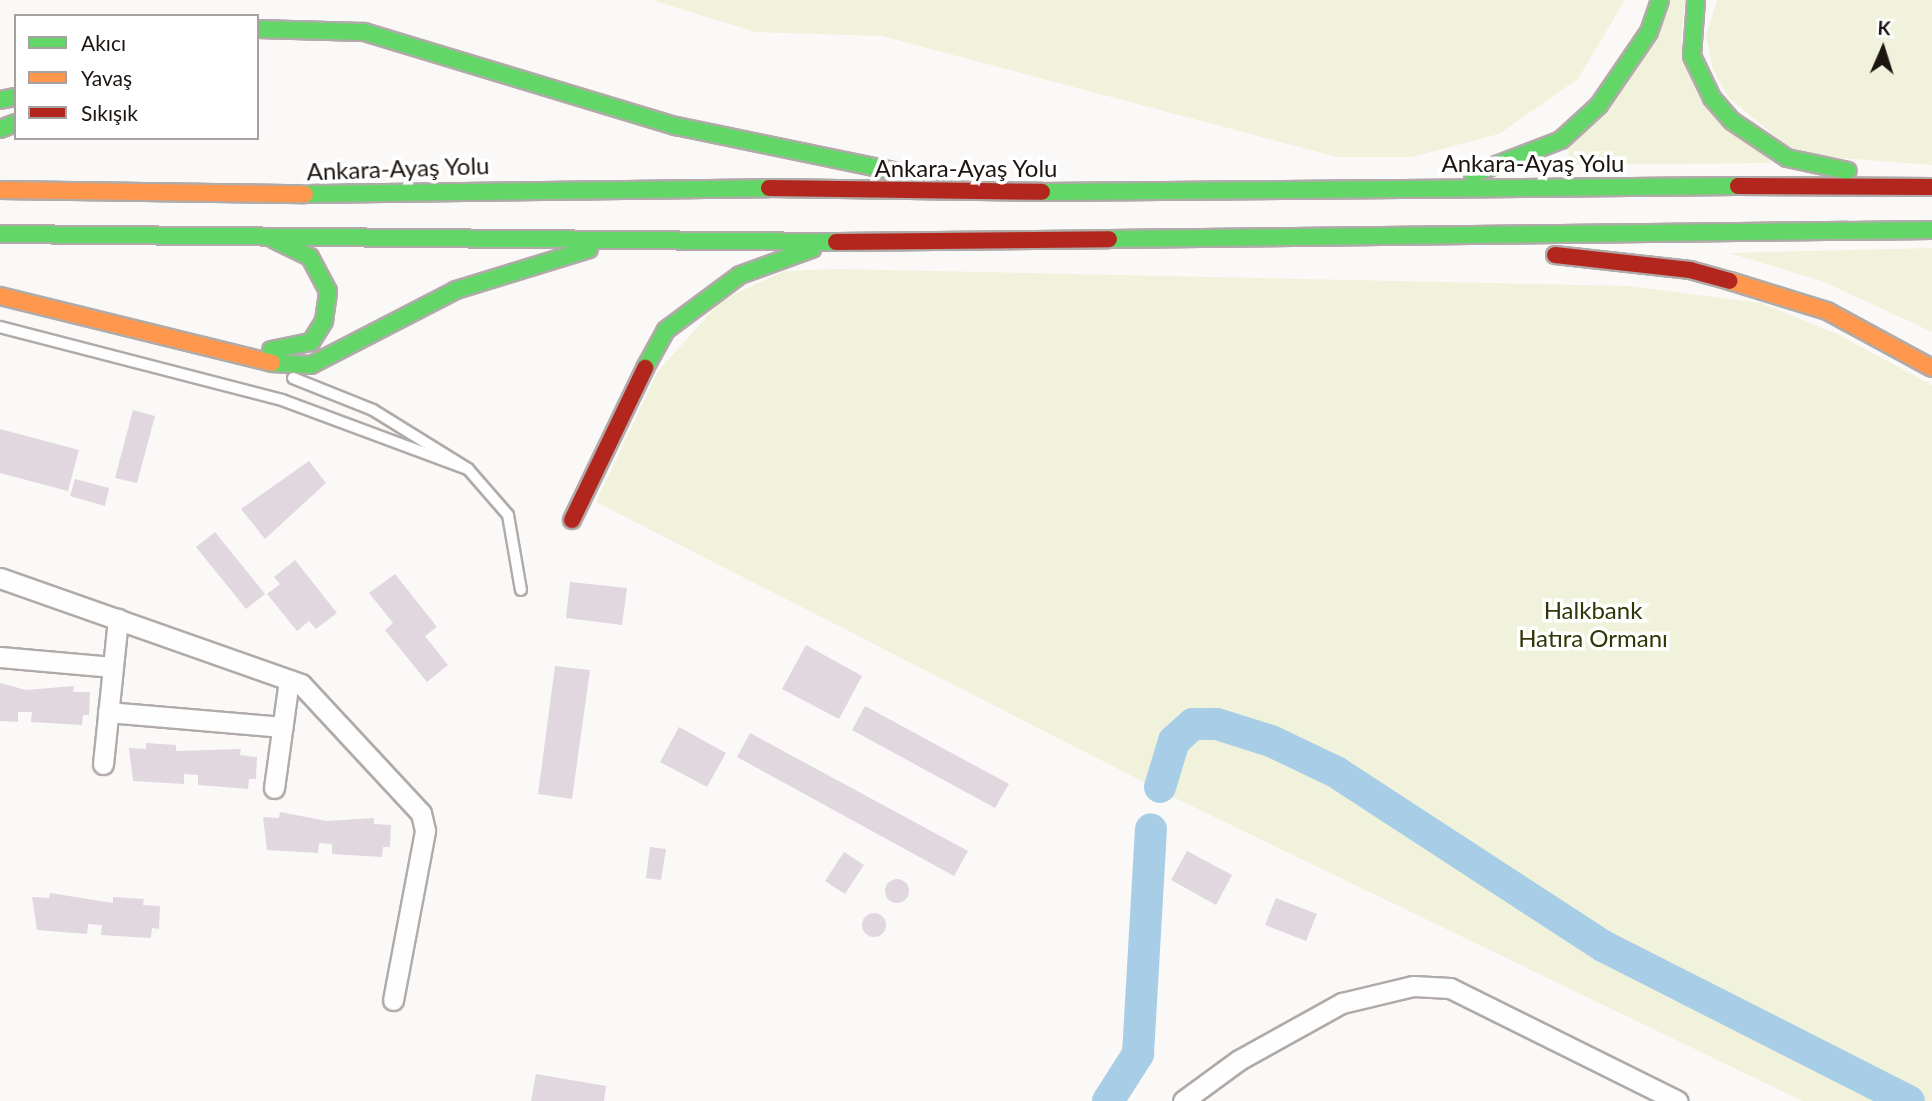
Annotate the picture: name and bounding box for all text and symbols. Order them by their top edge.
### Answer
legend [14,14,259,140]
north arrow [1848,14,1918,84]
text: K [1877,16,1891,39]
text: Akıcı [81,30,126,55]
text: Yavaş [81,65,132,90]
text: Sıkışık [81,100,138,125]
street label: Ankara-Ayaş Yolu [1441,149,1625,177]
street label: Ankara-Ayaş Yolu [306,150,490,186]
street label: Ankara-Ayaş Yolu [874,154,1058,182]
park label: Halkbank Hatıra Ormanı [1518,596,1668,652]

